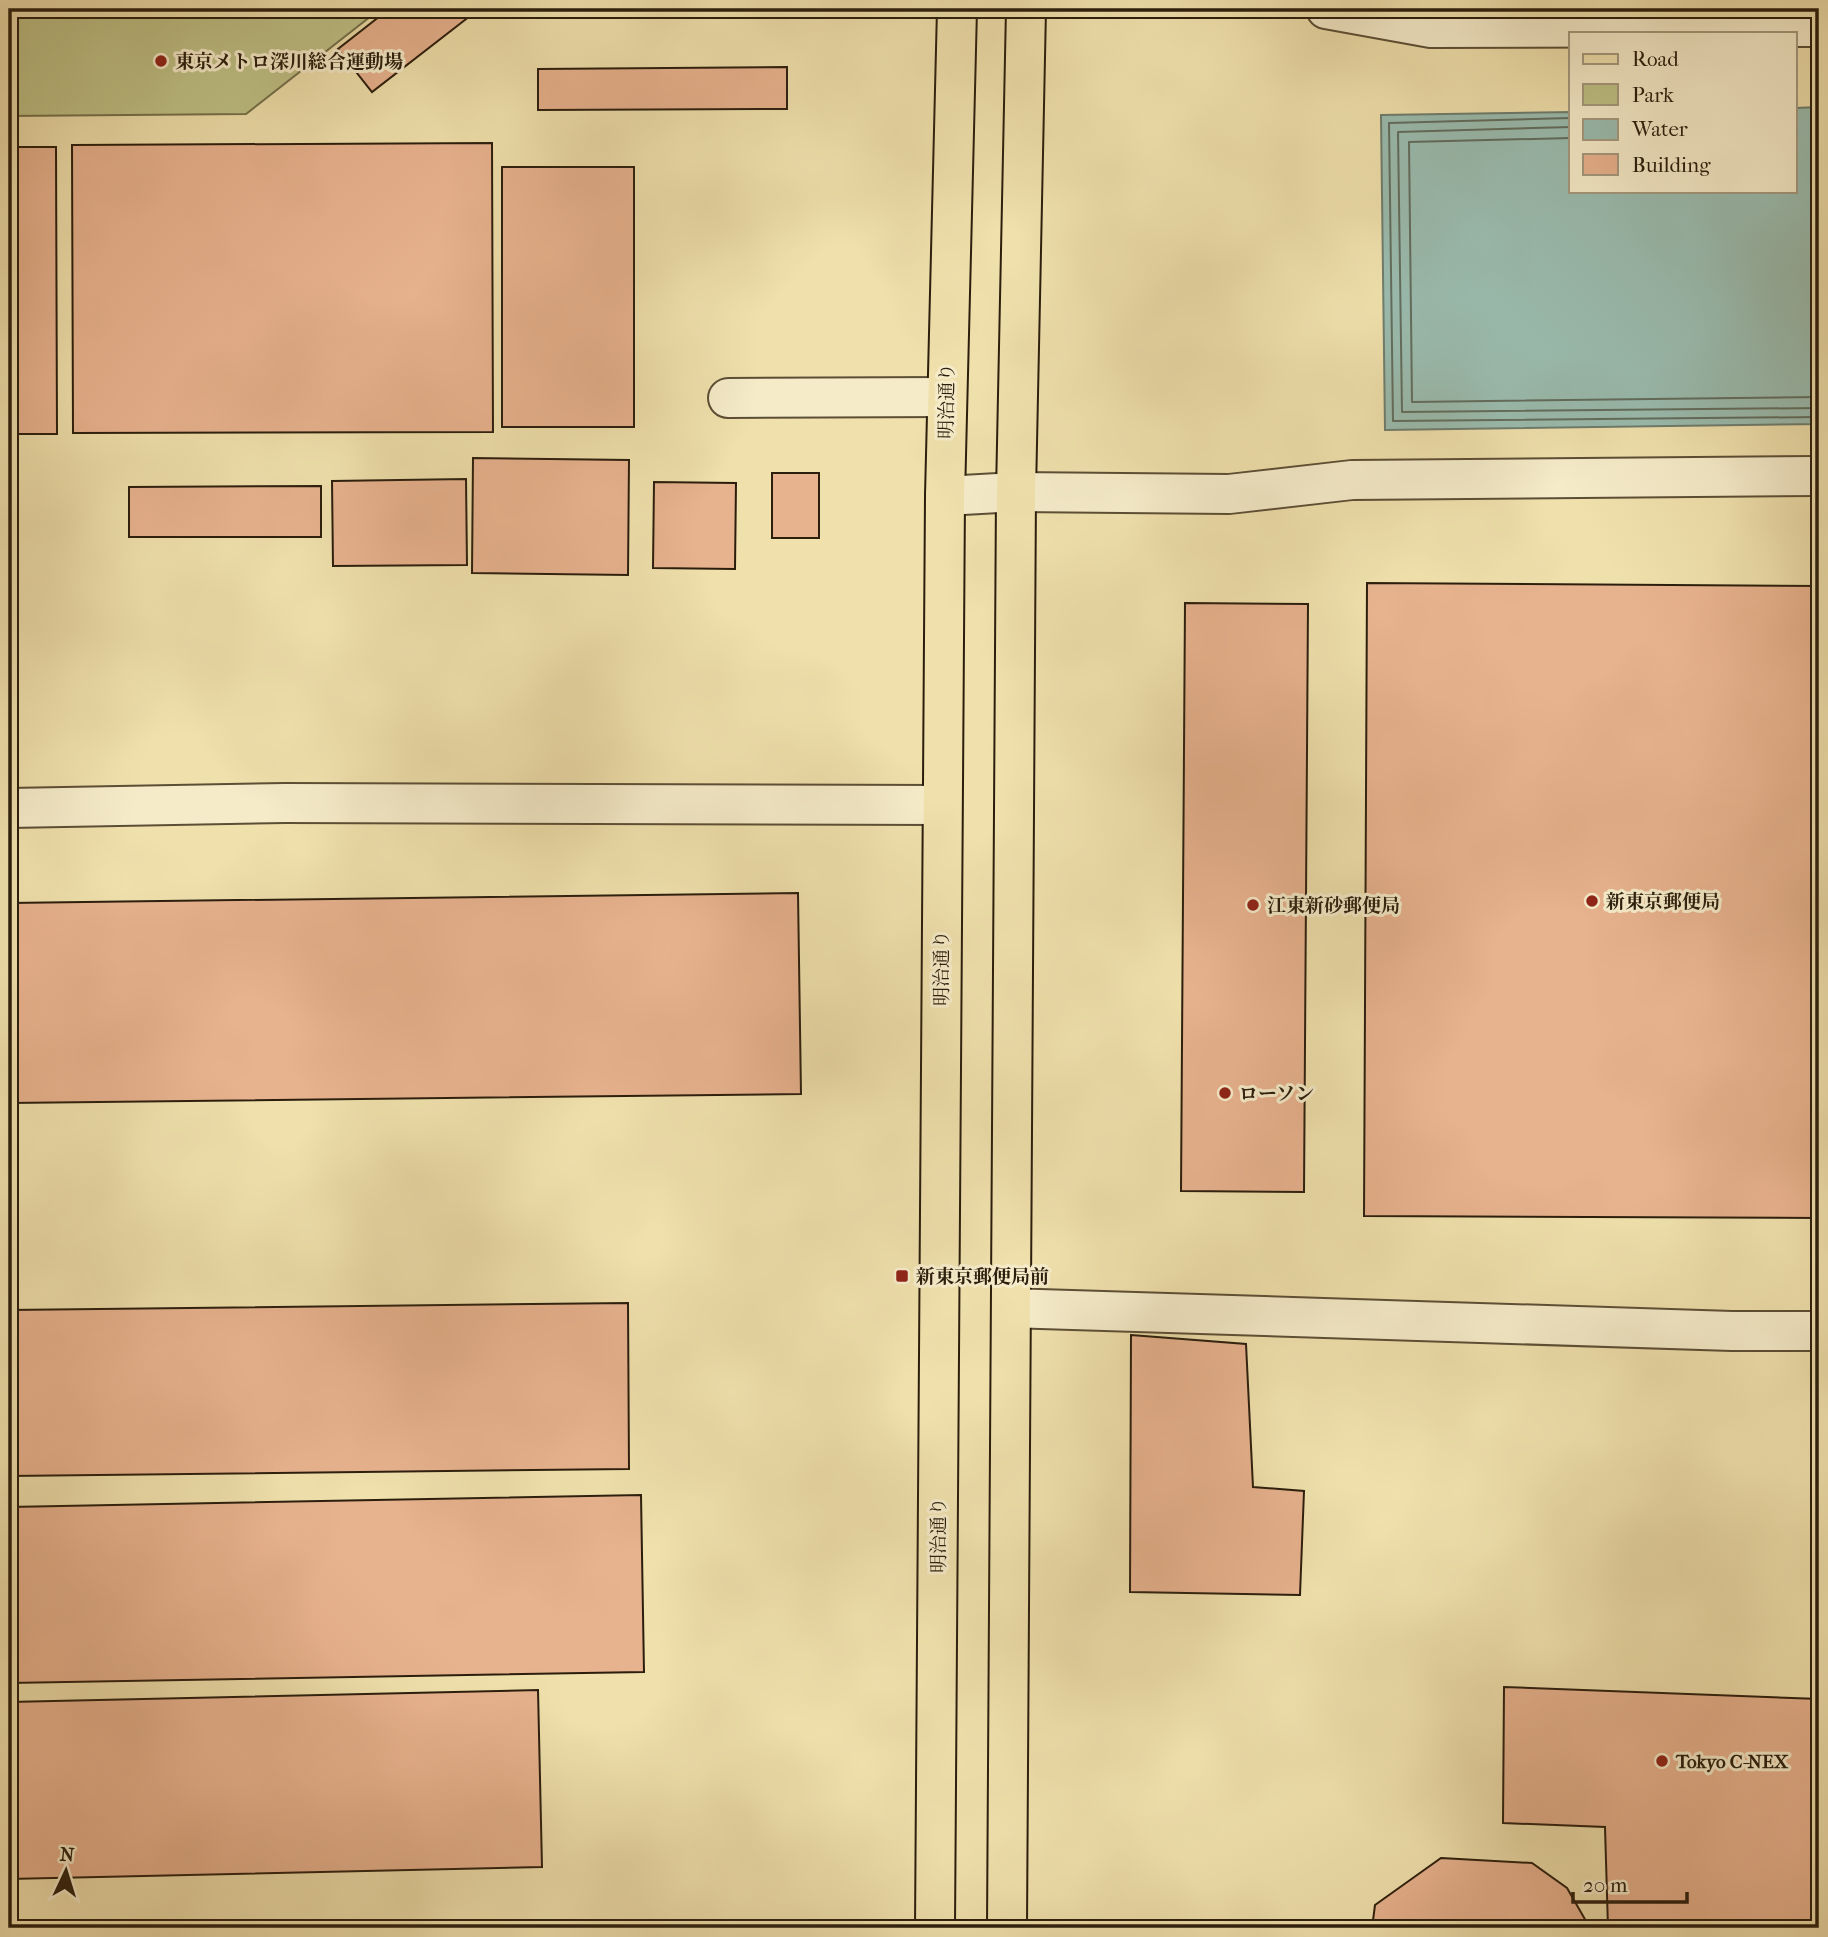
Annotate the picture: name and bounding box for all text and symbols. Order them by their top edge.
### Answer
legend [1569,32,1797,192]
text: Road [1632,47,1679,71]
place label: 東京メトロ深川総合運動場 [175,51,403,73]
marker: 東京メトロ深川総合運動場 [153,53,169,69]
text: Park [1632,83,1674,107]
text: Water [1631,117,1688,141]
text: Building [1632,153,1711,177]
street label: 明治通り [935,363,959,439]
place label: 新東京郵便局 [1606,891,1720,913]
marker: 新東京郵便局 [1584,893,1600,909]
place label: 江東新砂郵便局 [1267,895,1400,917]
marker: 江東新砂郵便局 [1245,897,1261,913]
street label: 明治通り [931,930,953,1006]
place label: ローソン [1239,1083,1314,1105]
marker: ローソン [1217,1085,1233,1101]
place label: 新東京郵便局前 [916,1266,1049,1288]
marker: 新東京郵便局前 [894,1268,910,1284]
street label: 明治通り [928,1497,950,1573]
place label: Tokyo C-NEX [1675,1751,1789,1773]
marker: Tokyo C-NEX [1654,1753,1670,1769]
north arrow [32,1836,102,1906]
text: N [59,1844,76,1867]
scale bar [1573,1860,1686,1904]
text: 20 m [1583,1873,1628,1897]

